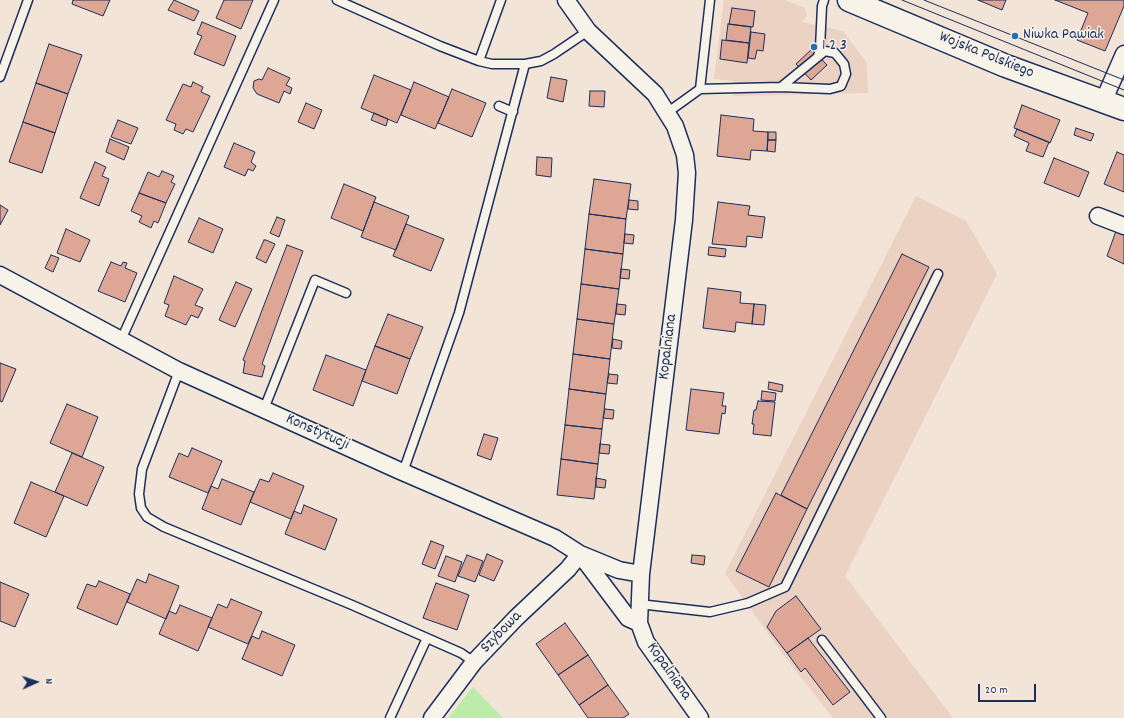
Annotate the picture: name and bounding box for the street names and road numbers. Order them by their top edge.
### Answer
street label: Wojska Polskiego [936,28,1036,84]
street label: Kopalniana [655,313,683,381]
street label: Konstytucji [282,411,352,455]
street label: Szybowa [477,608,527,658]
street label: Kopalniana [641,639,695,705]

